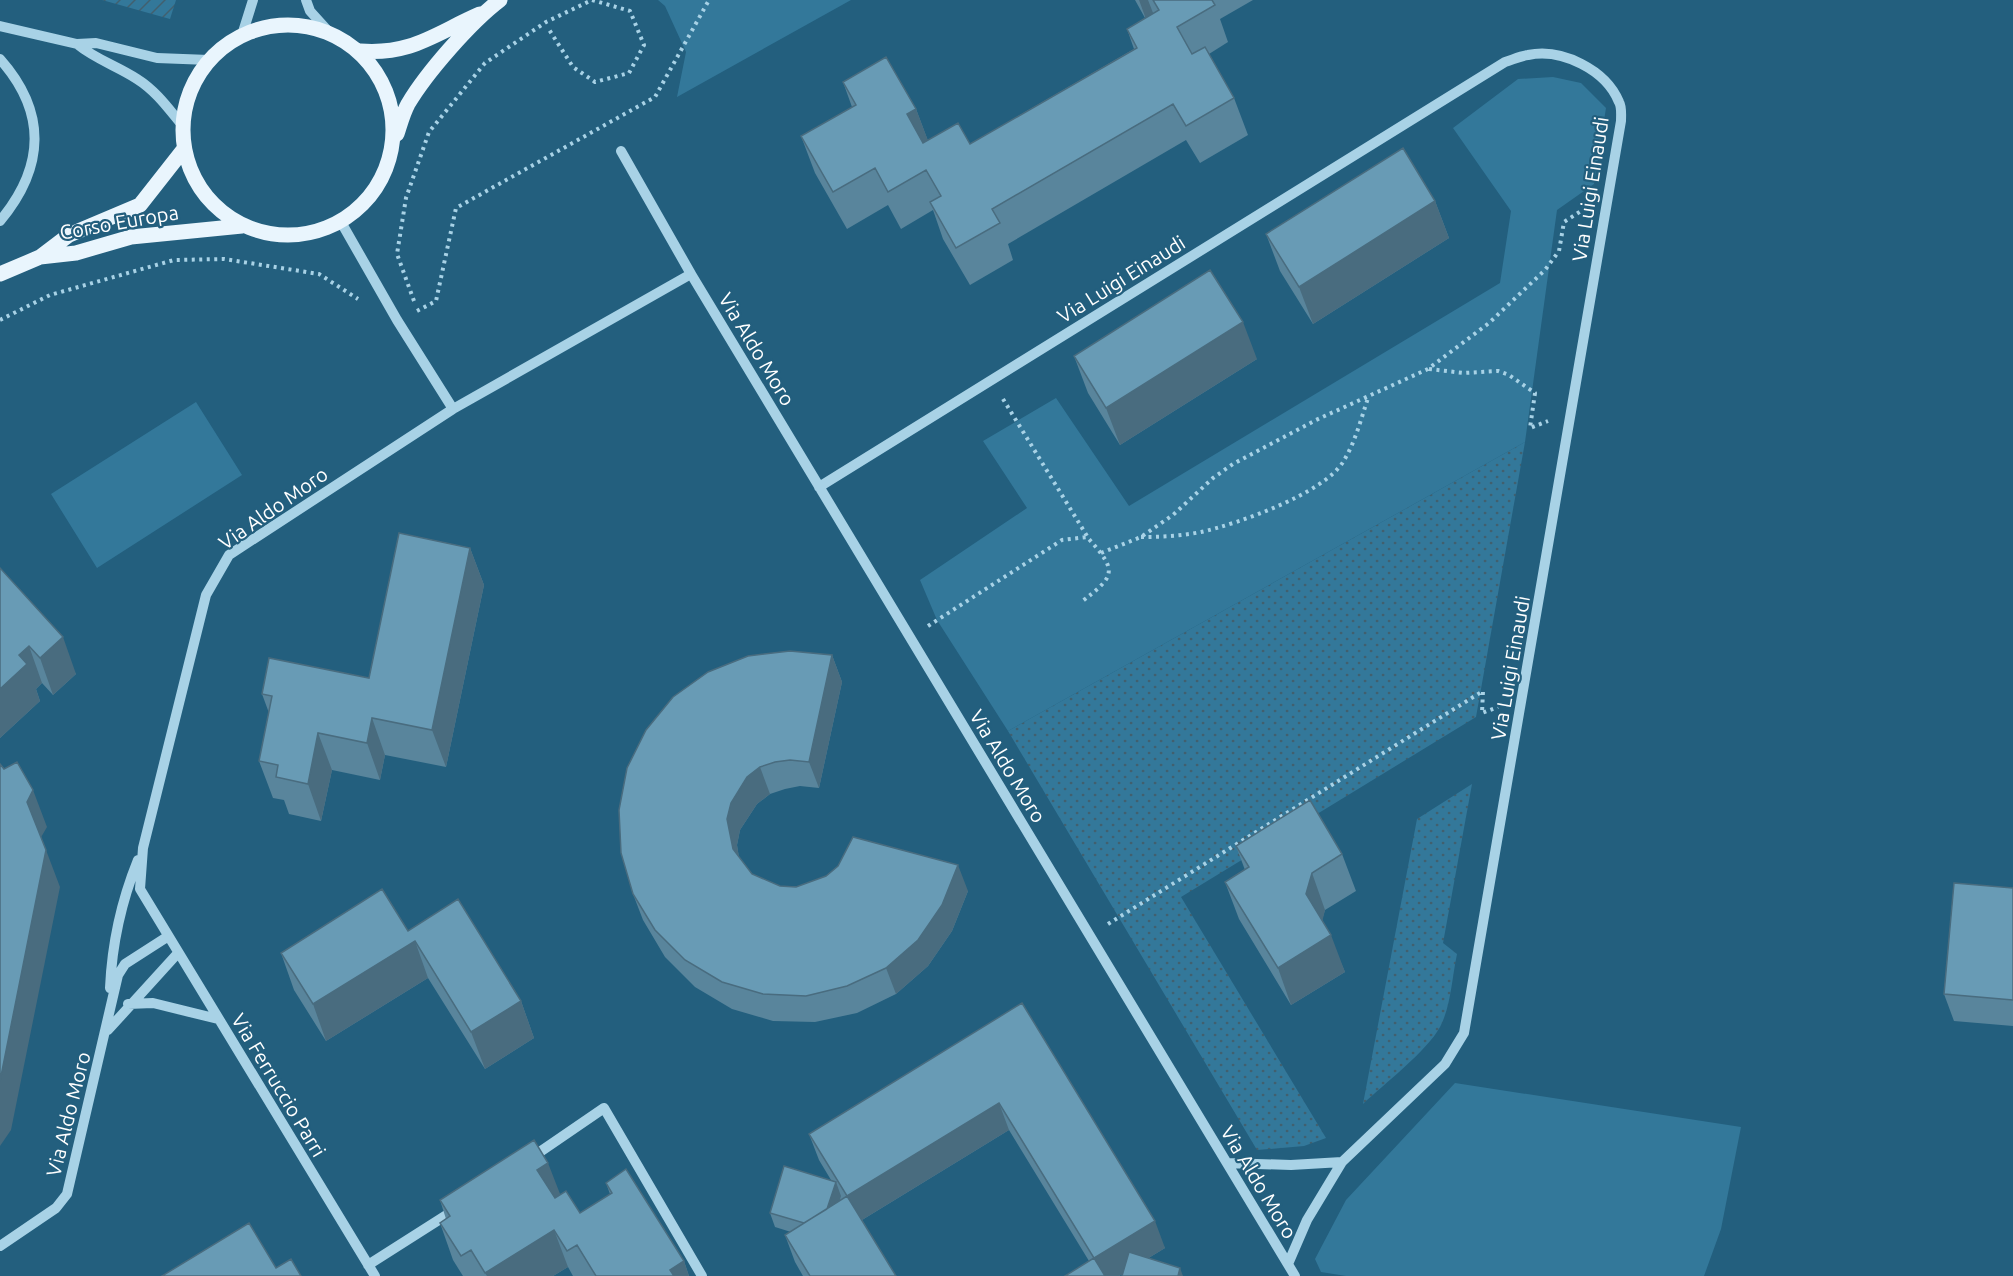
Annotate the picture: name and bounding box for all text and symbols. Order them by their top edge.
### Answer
street label: Via Luigi Einaudi [1567,115,1613,263]
street label: Corso Europa [58,200,180,244]
street label: Via Luigi Einaudi [1053,231,1189,327]
street label: Via Aldo Moro [714,288,800,410]
street label: Via Aldo Moro [214,462,332,554]
street label: Via Luigi Einaudi [1486,594,1534,742]
street label: Via Aldo Moro [965,705,1051,827]
street label: Via Ferruccio Parri [227,1009,331,1161]
street label: Via Aldo Moro [41,1049,95,1179]
street label: Via Aldo Moro [1216,1121,1302,1243]

